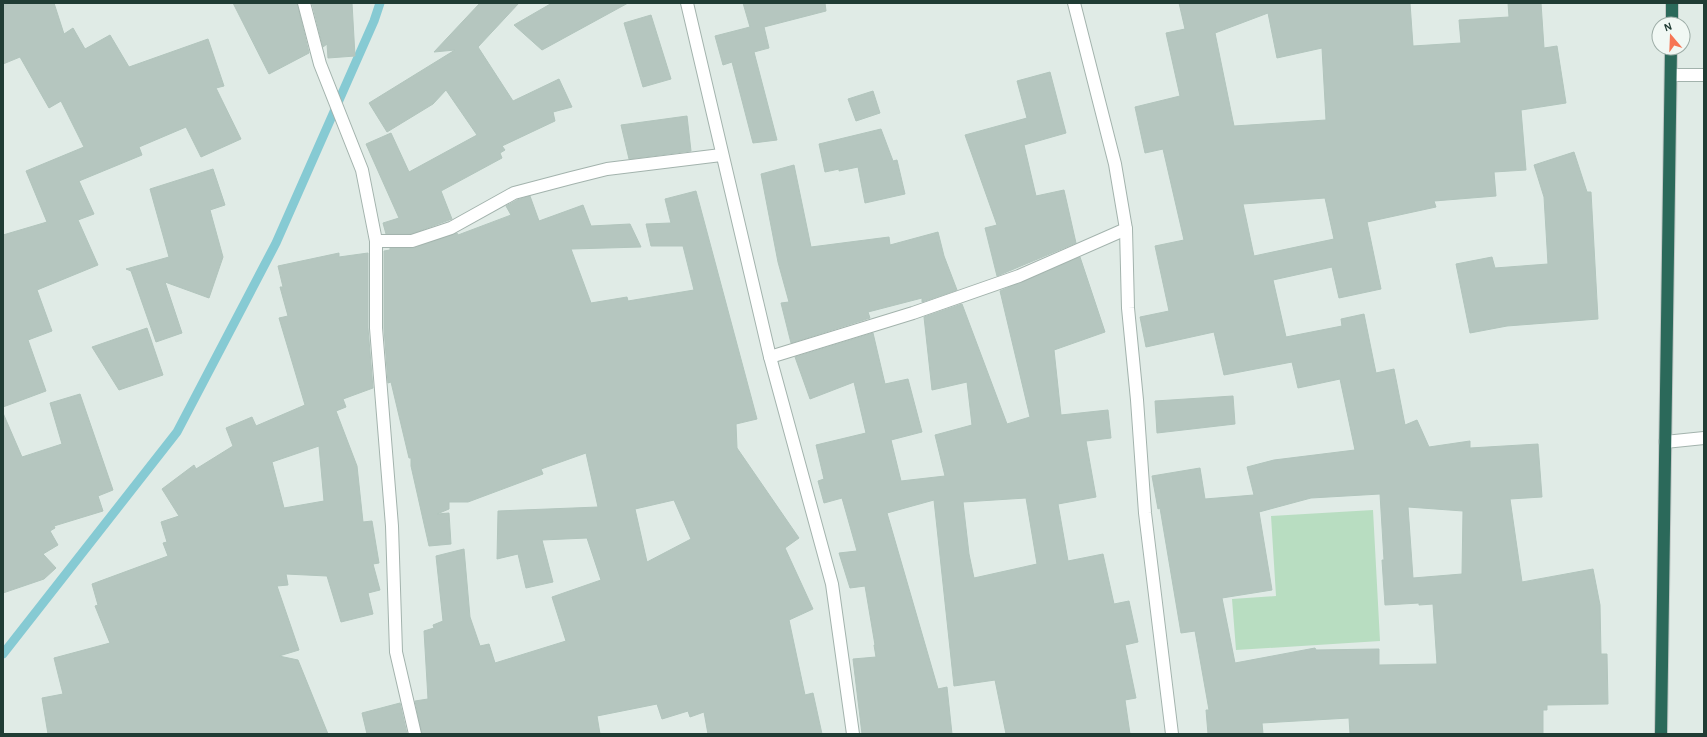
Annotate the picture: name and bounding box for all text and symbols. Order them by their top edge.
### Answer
north arrow [1651,16,1691,56]
text: N [1662,21,1673,33]

